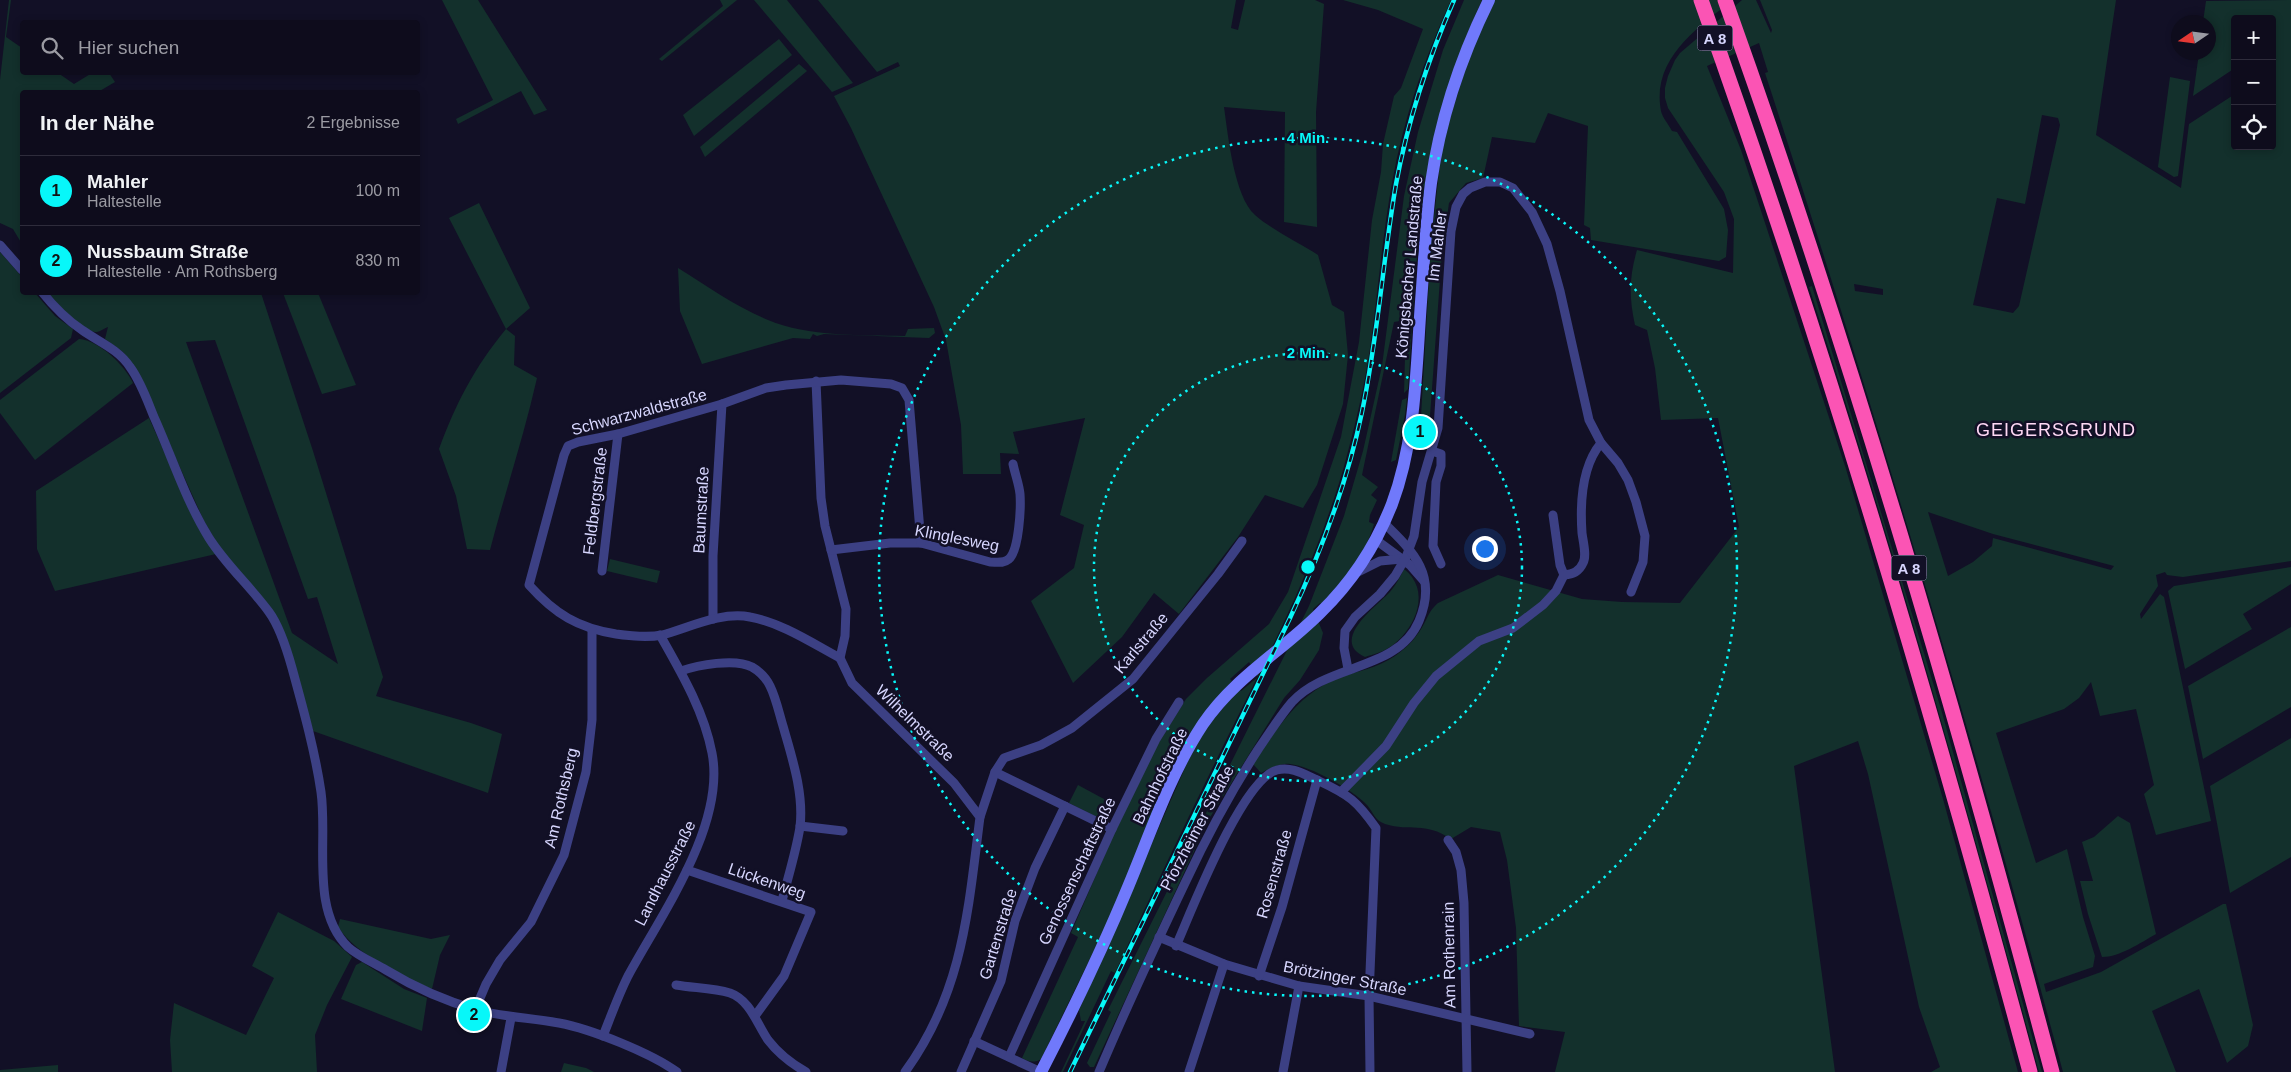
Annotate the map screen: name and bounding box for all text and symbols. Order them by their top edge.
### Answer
north arrow [2171,15,2216,60]
map controls [2231,15,2276,150]
button: + [2231,15,2276,60]
search box [20,20,420,75]
road number: A 8 [1698,26,1732,50]
icon: search [38,34,66,62]
text: Hier suchen [78,37,179,58]
button: − [2231,60,2276,105]
button: locate [2231,105,2276,150]
text: In der Nähe [40,111,154,134]
text: 2 Ergebnisse [307,114,400,131]
text: 4 Min. [1287,129,1329,146]
text: Mahler [87,171,148,192]
street label: Königsbacher Landstraße [1393,175,1425,359]
text: 1 [52,182,60,199]
text: 100 m [356,182,400,199]
text: Haltestelle [87,193,162,210]
street label: Im Mahler [1424,209,1450,282]
text: Nussbaum Straße [87,241,249,262]
text: 2 [52,252,60,269]
text: 830 m [356,252,400,269]
text: Haltestelle · Am Rothsberg [87,263,277,280]
text: 2 Min. [1287,344,1329,361]
street label: Schwarzwaldstraße [569,386,709,438]
pin: 1 [1404,413,1436,451]
district label: GEIGERSGRUND [1976,420,2136,440]
street label: Feldbergstraße [580,446,610,556]
street label: Baumstraße [690,466,712,554]
street label: Klinglesweg [913,522,1001,554]
your location [1472,536,1498,562]
road number: A 8 [1892,556,1926,580]
centre of rings [1299,558,1317,576]
street label: Karlstraße [1111,609,1171,677]
street label: Wilhelmstraße [872,681,958,765]
street label: Bahnhofstraße [1129,725,1191,827]
street label: Am Rothsberg [541,746,581,850]
street label: Pforzheimer Straße [1157,763,1237,893]
street label: Genossenschaftstraße [1035,794,1119,948]
street label: Landhausstraße [631,818,699,928]
street label: Rosenstraße [1253,828,1295,920]
street label: Lückenweg [726,860,808,902]
street label: Gartenstraße [976,886,1020,982]
street label: Am Rothenrain [1440,902,1458,1008]
street label: Brötzinger Straße [1282,958,1408,998]
pin: 2 [458,996,490,1034]

